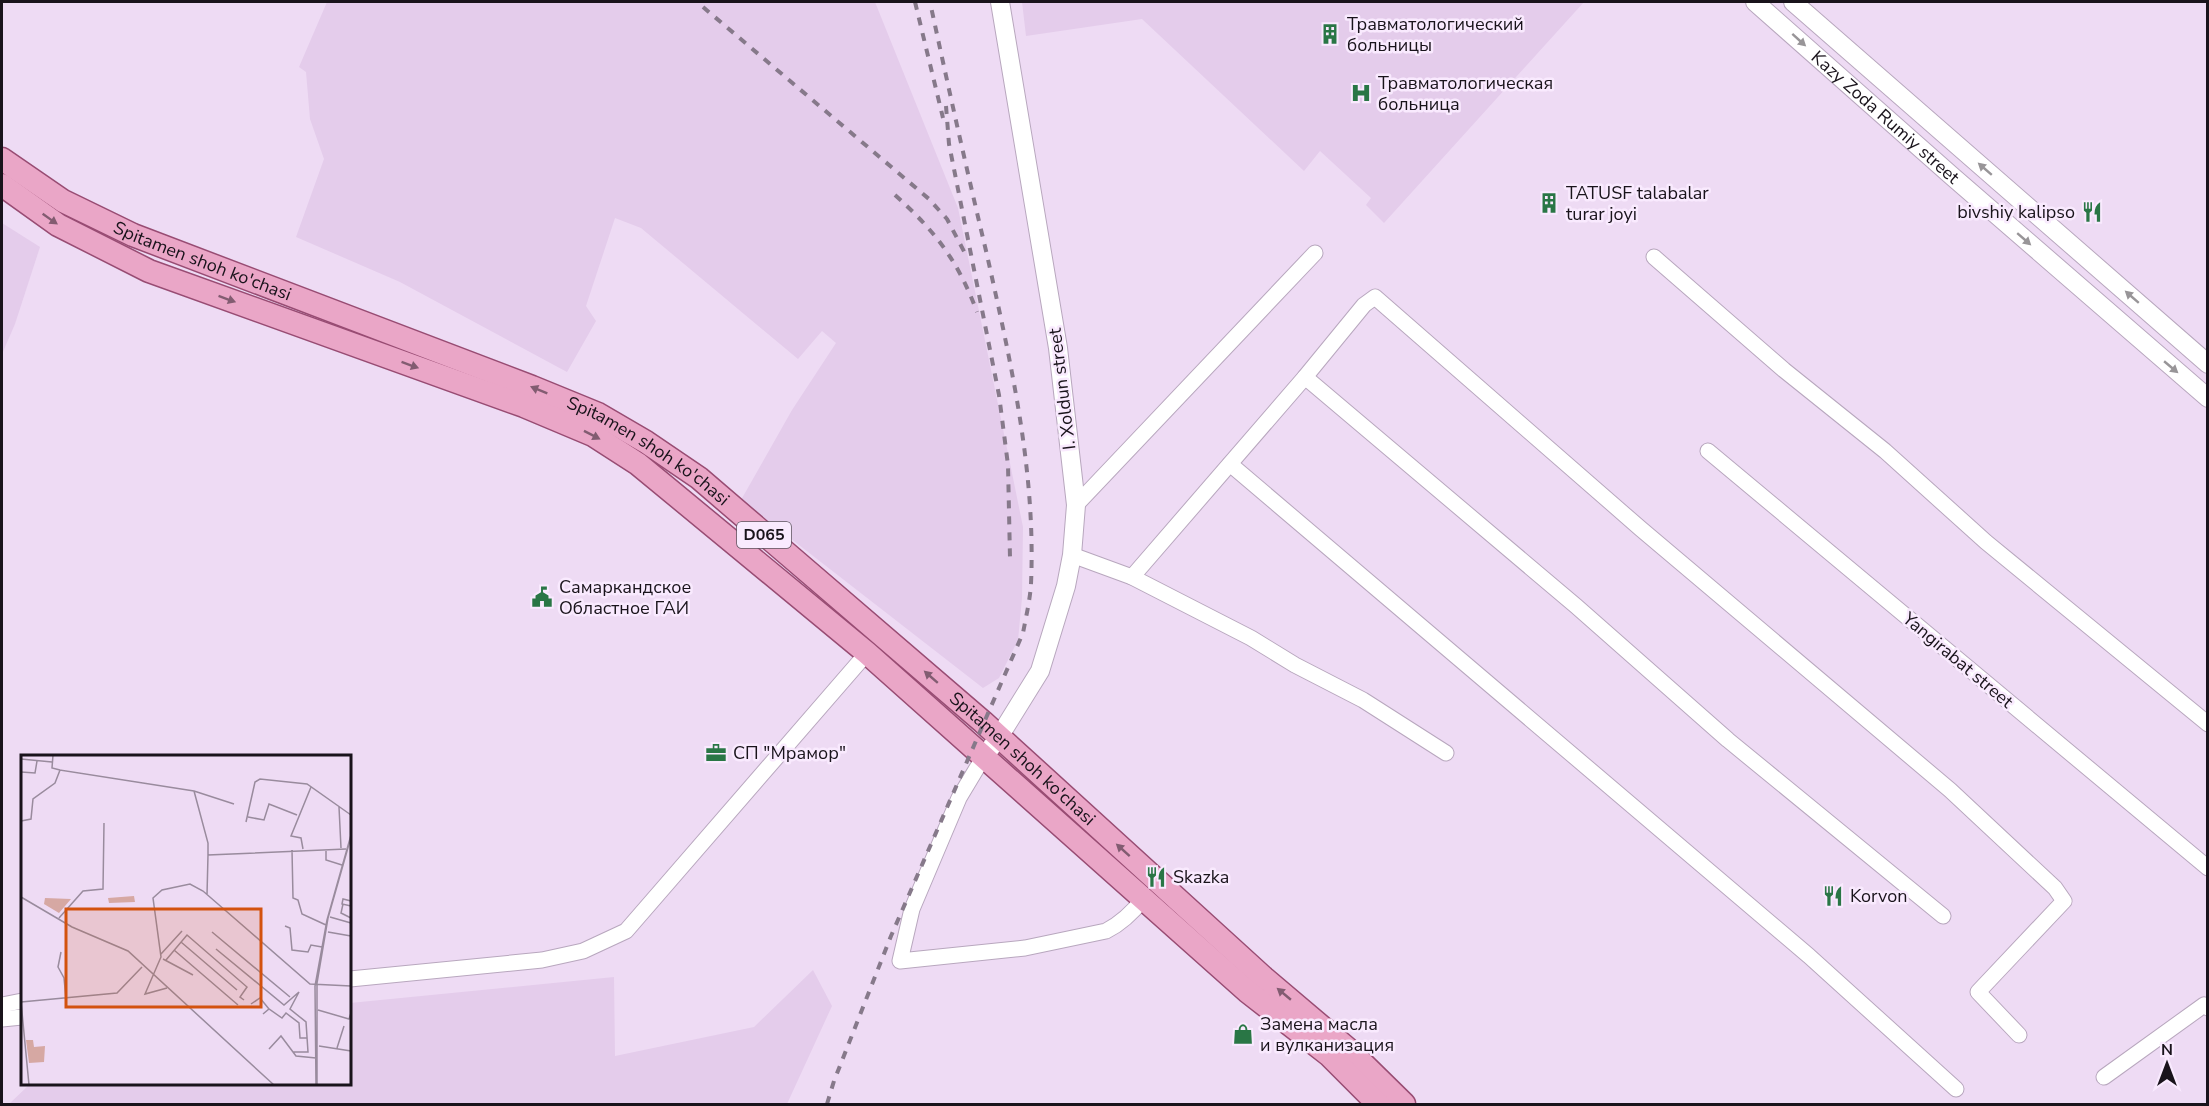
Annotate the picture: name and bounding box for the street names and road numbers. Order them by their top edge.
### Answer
street label: Kazy Zoda Rumiy street [1806,45,1965,190]
street label: Spitamen shoh ko'chasi [109,215,295,306]
street label: I. Xoldun street [1043,326,1081,451]
street label: Spitamen shoh ko'chasi [563,391,735,511]
road number: D065 [737,522,791,548]
street label: Yangirabat street [1897,606,2019,714]
street label: Spitamen shoh ko'chasi [944,686,1101,831]

